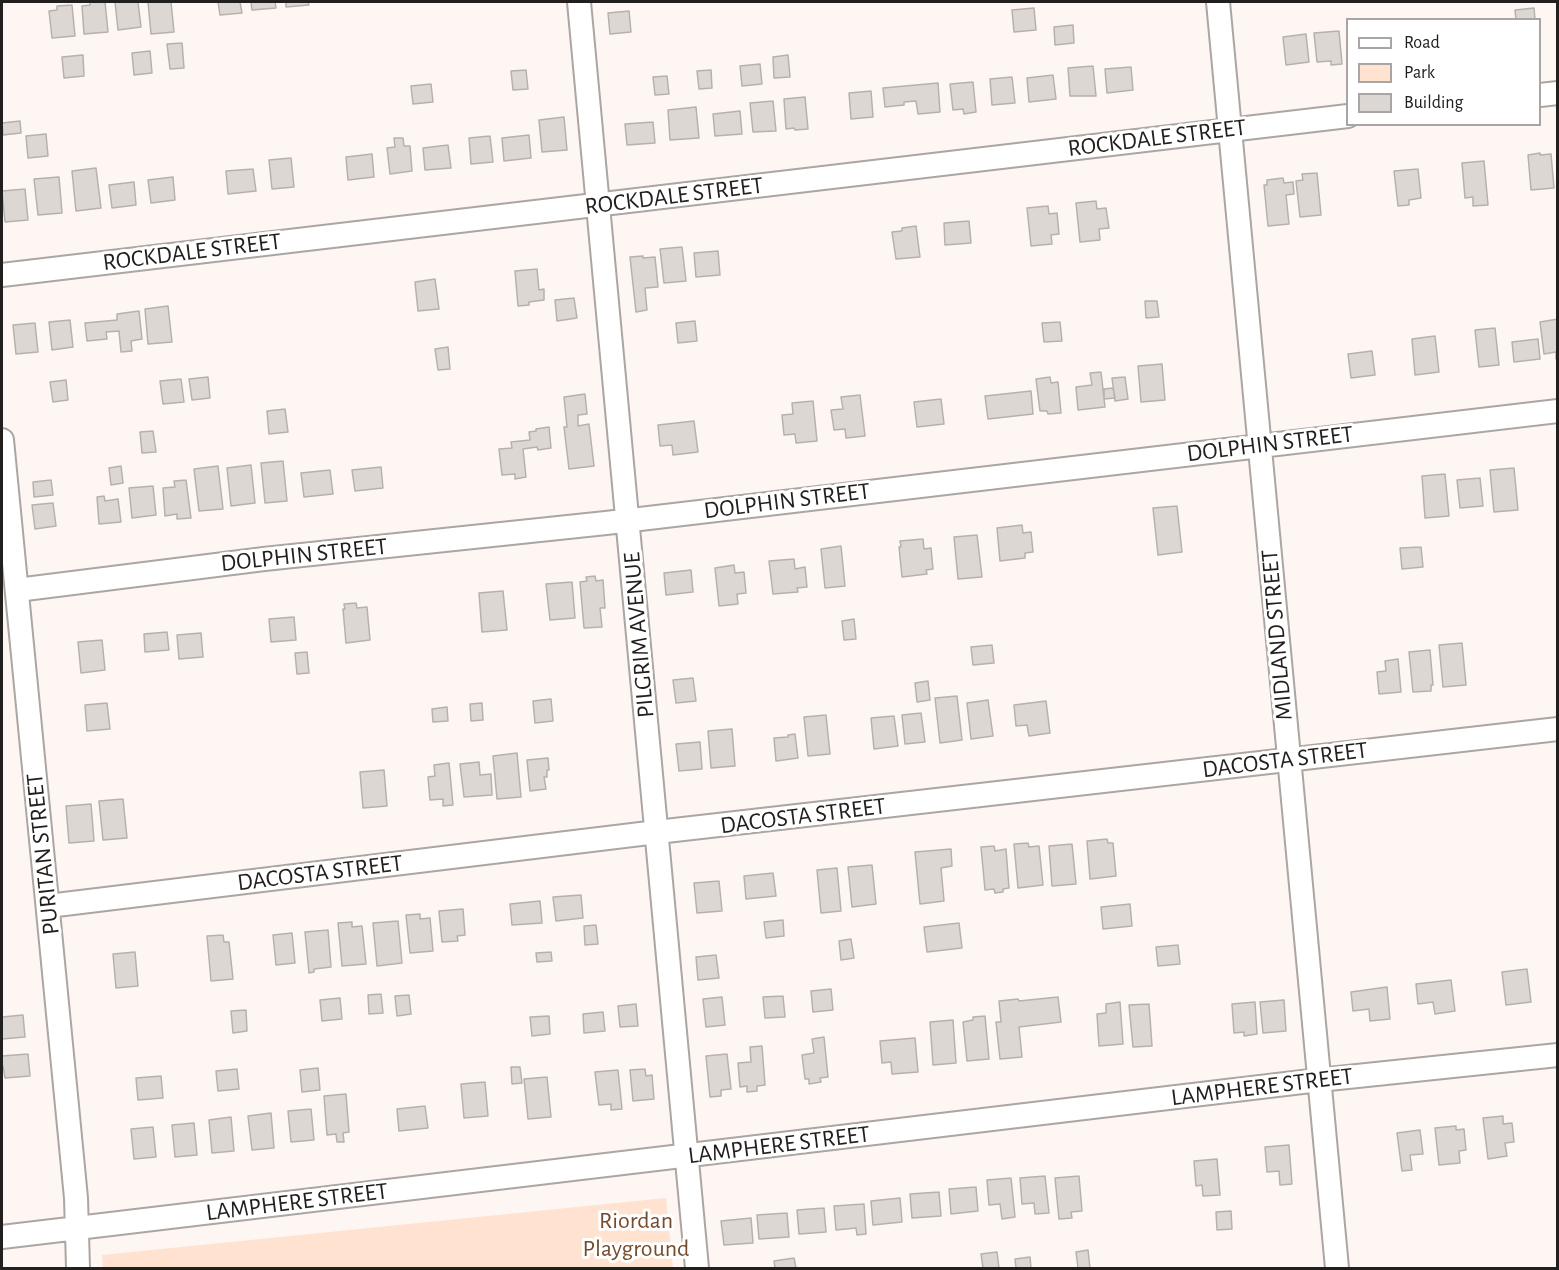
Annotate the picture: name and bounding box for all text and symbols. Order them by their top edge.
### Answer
legend [1346,18,1541,126]
text: Road [1404,34,1440,52]
text: Park [1404,64,1435,82]
text: Building [1404,94,1463,112]
street label: ROCKDALE STREET [1066,113,1248,163]
street label: ROCKDALE STREET [583,171,765,221]
street label: ROCKDALE STREET [101,227,283,277]
street label: DOLPHIN STREET [1185,420,1355,468]
street label: DOLPHIN STREET [702,477,872,525]
street label: DOLPHIN STREET [219,532,389,578]
street label: MIDLAND STREET [1255,548,1299,722]
street label: PILGRIM AVENUE [617,551,661,719]
street label: DACOSTA STREET [1201,736,1369,784]
street label: PURITAN STREET [20,772,66,936]
street label: DACOSTA STREET [719,792,887,840]
street label: DACOSTA STREET [236,849,404,897]
street label: LAMPHERE STREET [1169,1062,1355,1112]
street label: LAMPHERE STREET [686,1120,872,1170]
street label: LAMPHERE STREET [204,1177,390,1227]
park label: Riordan Playground [583,1207,689,1263]

